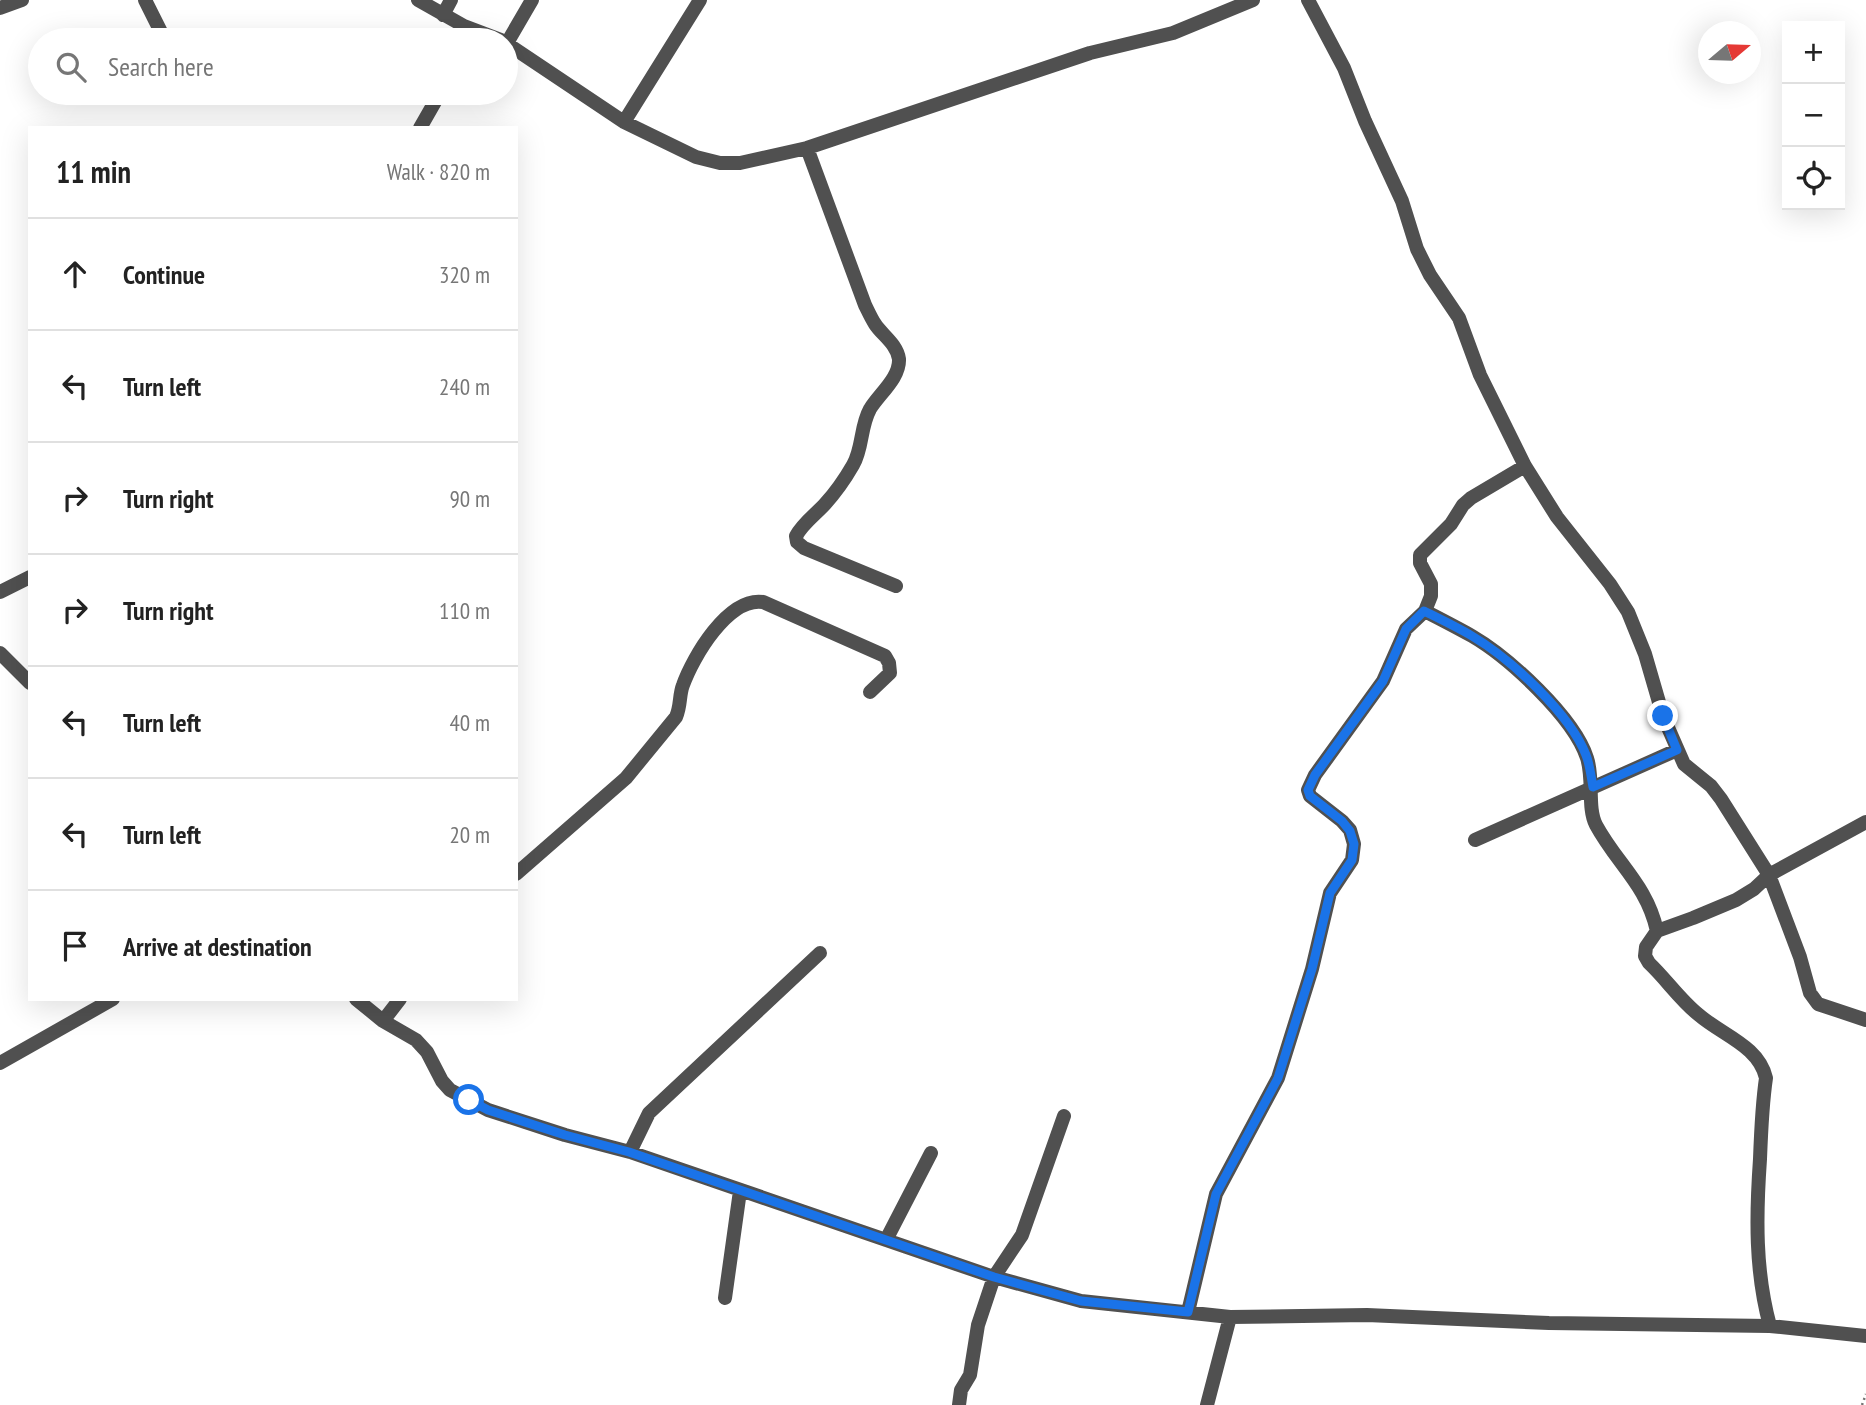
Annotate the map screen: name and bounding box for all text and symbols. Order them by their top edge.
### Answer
north arrow [1698,21,1761,84]
map controls [1782,21,1845,210]
button: + [1782,21,1845,84]
search box [28,28,518,105]
icon: search [52,48,90,86]
text: Search here [108,50,214,83]
button: − [1782,84,1845,147]
button: locate [1782,147,1845,210]
text: 11 min [56,152,131,191]
text: Walk · 820 m [387,157,490,186]
icon: ahead [56,255,94,293]
text: Continue [123,258,205,291]
text: 320 m [439,260,490,289]
icon: left [56,367,94,405]
text: Turn left [123,370,201,403]
text: 240 m [439,372,490,401]
icon: right [56,479,94,517]
text: Turn right [123,482,214,515]
text: 90 m [449,484,490,513]
icon: right [56,591,94,629]
text: Turn right [123,594,214,627]
text: 110 m [439,596,490,625]
route end [1647,700,1678,731]
icon: left [56,703,94,741]
text: Turn left [123,706,201,739]
text: 40 m [449,708,490,737]
icon: left [56,815,94,853]
text: Turn left [123,818,201,851]
text: 20 m [449,820,490,849]
icon: arrive [56,927,94,965]
text: Arrive at destination [123,930,312,963]
route start [453,1084,484,1115]

